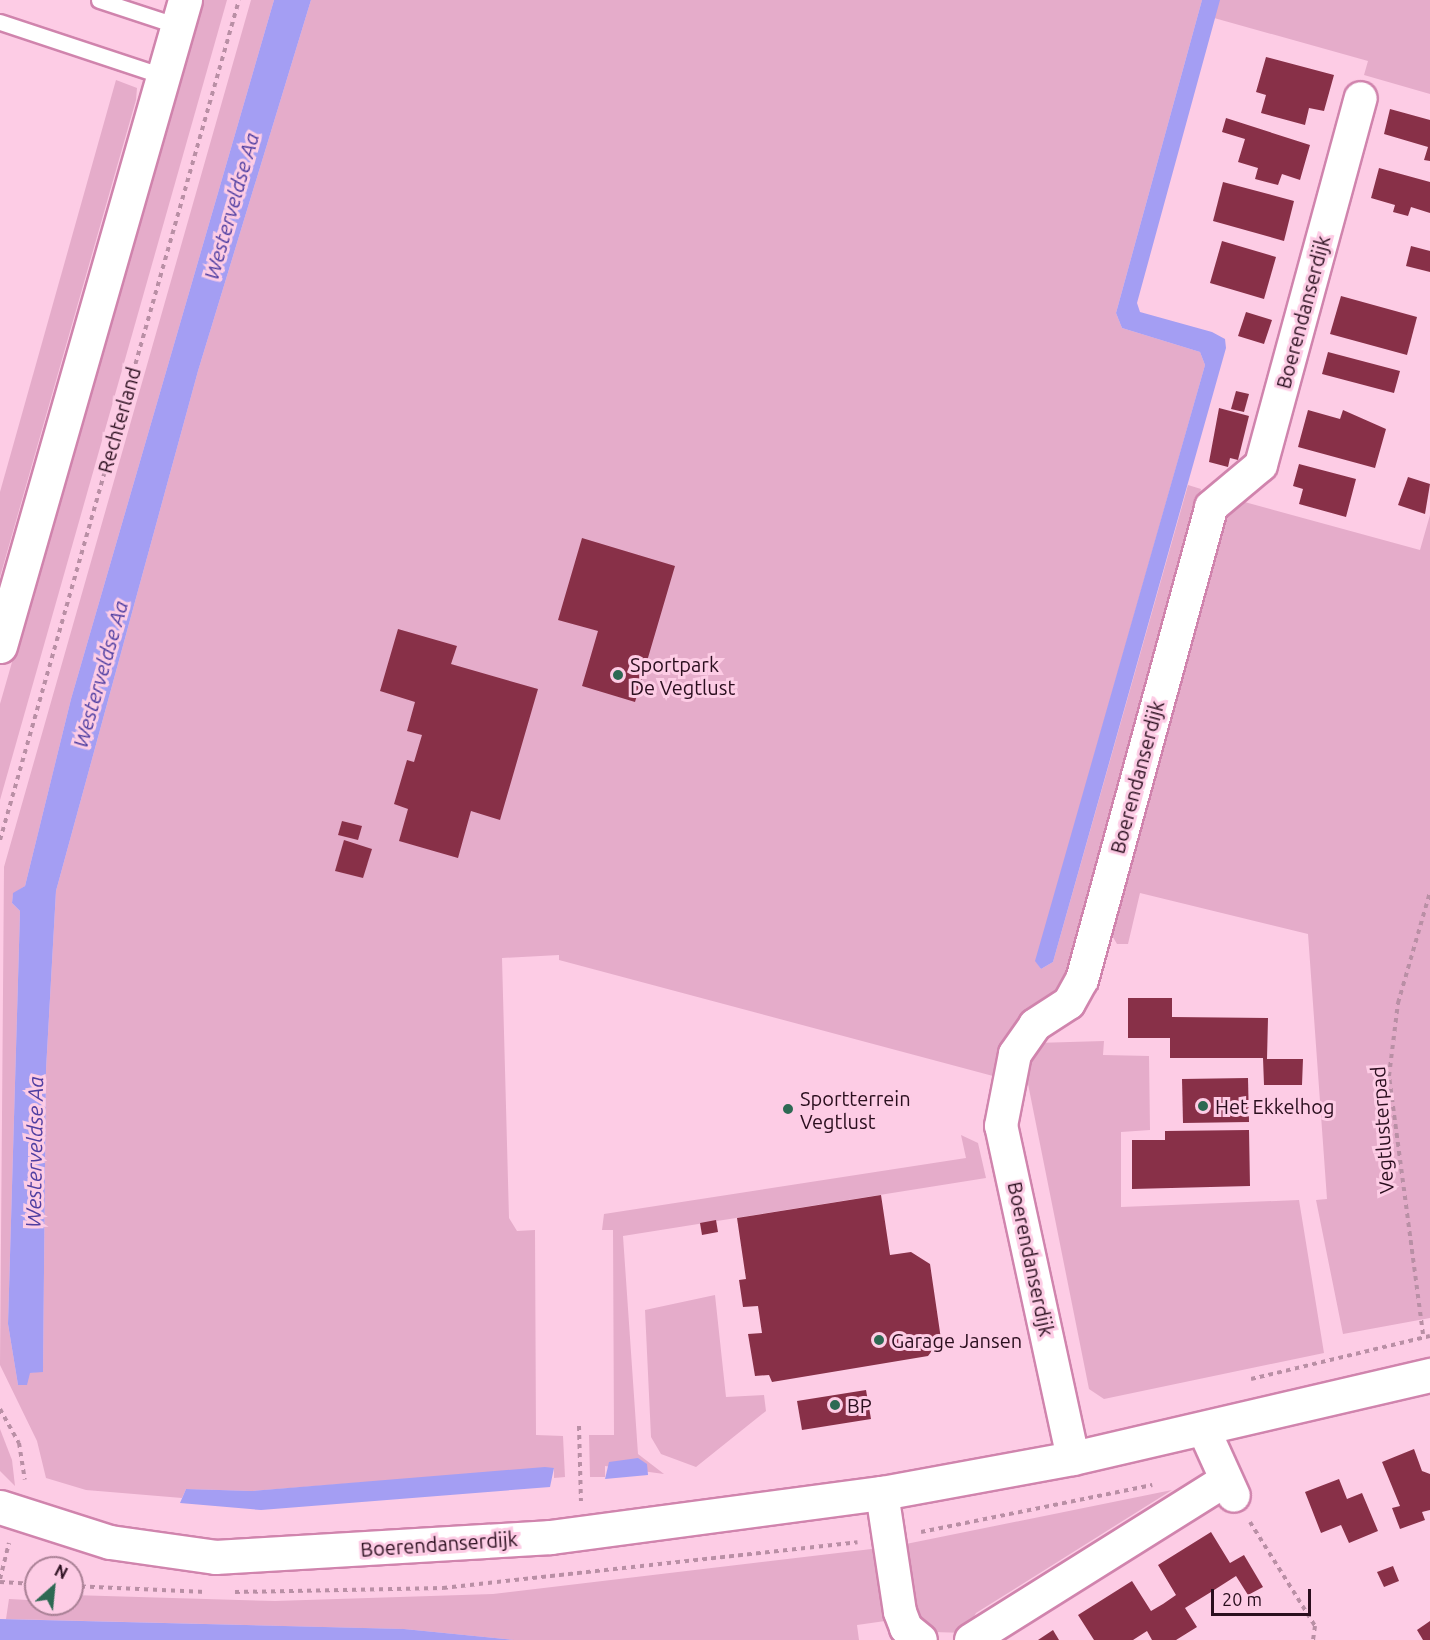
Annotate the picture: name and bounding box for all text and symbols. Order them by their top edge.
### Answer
water label: Westerveldse Aa [198,130,264,282]
street label: Boerendanserdijk [1271,233,1335,391]
street label: Rechterland [92,364,146,476]
water label: Westerveldse Aa [67,598,133,750]
place label: Sportpark De Vegtlust [630,652,735,699]
marker: Sportpark De Vegtlust [611,668,625,682]
street label: Boerendanserdijk [1105,698,1169,856]
street label: Vegtlusterpad [1366,1065,1398,1195]
water label: Westerveldse Aa [20,1076,48,1228]
place label: Sportterrein Vegtlust [800,1086,911,1133]
place label: Het Ekkelhog [1215,1094,1334,1118]
marker: Het Ekkelhog [1196,1099,1210,1113]
marker: Sportterrein Vegtlust [781,1102,795,1116]
street label: Boerendanserdijk [1003,1179,1059,1339]
place label: Garage Jansen [891,1328,1022,1352]
marker: Garage Jansen [872,1333,886,1347]
place label: BP [847,1393,872,1417]
marker: BP [828,1398,842,1412]
street label: Boerendanserdijk [360,1527,518,1561]
north arrow [24,1556,84,1616]
text: N [52,1561,71,1582]
scale bar [1214,1577,1314,1615]
text: 20 m [1222,1589,1262,1609]

